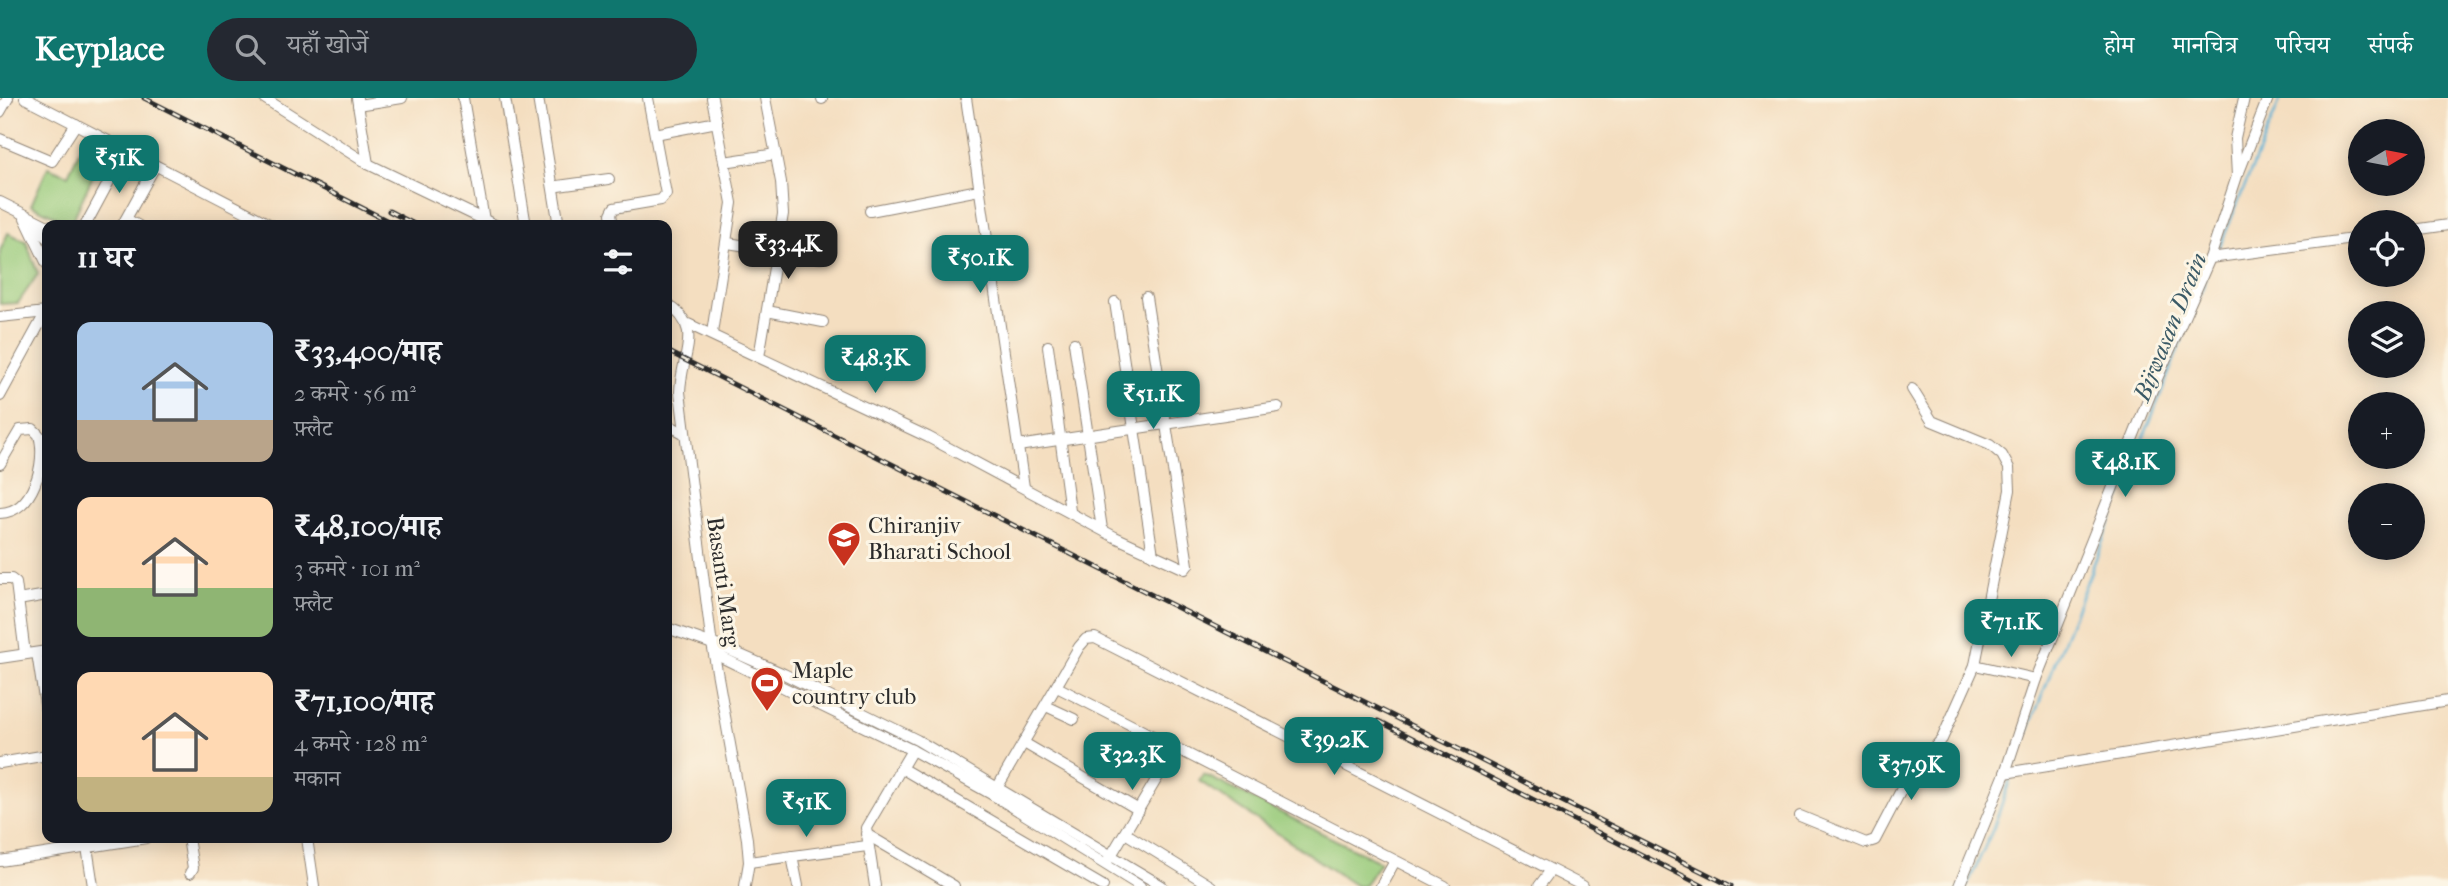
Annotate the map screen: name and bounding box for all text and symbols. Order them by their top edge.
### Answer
search box [207,18,697,81]
text: यहाँ खोजें [287,29,368,60]
text: Keyplace [35,30,165,69]
icon: search [231,30,269,68]
text: होम [2104,31,2134,59]
text: मानचित्र [2172,31,2238,59]
text: परिचय [2276,31,2330,59]
text: संपर्क [2368,31,2413,59]
north arrow [2348,119,2426,196]
map controls [2348,119,2425,560]
pin: ₹51K [78,136,160,195]
text: ₹51K [95,144,143,171]
button: locate [2348,210,2425,287]
pin: ₹33.4K [731,222,845,281]
text: ₹33.4K [754,230,822,257]
pin: ₹50.1K [923,236,1037,295]
text: 11 घर [77,240,135,275]
icon: filters [599,243,637,281]
text: ₹50.1K [948,244,1012,271]
water label: Bijwasan Drain [2127,249,2213,407]
button: layers [2348,301,2425,378]
text: ₹33,400/माह [294,334,441,369]
pin: ₹48.3K [818,336,932,395]
text: ₹48.3K [841,344,909,371]
icon: home [133,350,217,434]
pin: ₹51.1K [1096,372,1210,431]
text: 2 कमरे · 56 m² [294,380,416,407]
text: ₹51.1K [1123,380,1183,407]
button: + [2348,392,2425,469]
text: फ़्लैट [294,415,332,442]
pin: ₹48.1K [2068,440,2182,499]
text: ₹48.1K [2091,448,2159,475]
button: − [2348,483,2425,560]
text: ₹48,100/माह [294,509,441,544]
place label: Chiranjiv Bharati School [868,512,1012,565]
street label: Basanti Marg [701,515,746,650]
school or university icon: Chiranjiv Bharati School [825,519,863,568]
icon: home [133,525,217,609]
text: 3 कमरे · 101 m² [294,555,420,582]
text: फ़्लैट [294,590,332,617]
pin: ₹71.1K [1954,600,2068,659]
text: ₹71.1K [1980,608,2042,635]
place label: Maple country club [792,657,916,710]
sports icon: Maple country club [748,664,786,713]
text: ₹71,100/माह [294,684,434,719]
icon: home [133,700,217,784]
pin: ₹39.2K [1277,718,1391,777]
text: ₹39.2K [1300,726,1368,753]
text: 4 कमरे · 128 m² [294,730,427,757]
pin: ₹32.3K [1075,732,1189,792]
text: ₹32.3K [1100,741,1164,768]
pin: ₹37.9K [1854,742,1968,802]
text: ₹37.9K [1878,751,1944,778]
text: मकान [294,765,341,792]
pin: ₹51K [765,780,847,839]
text: ₹51K [782,788,830,815]

